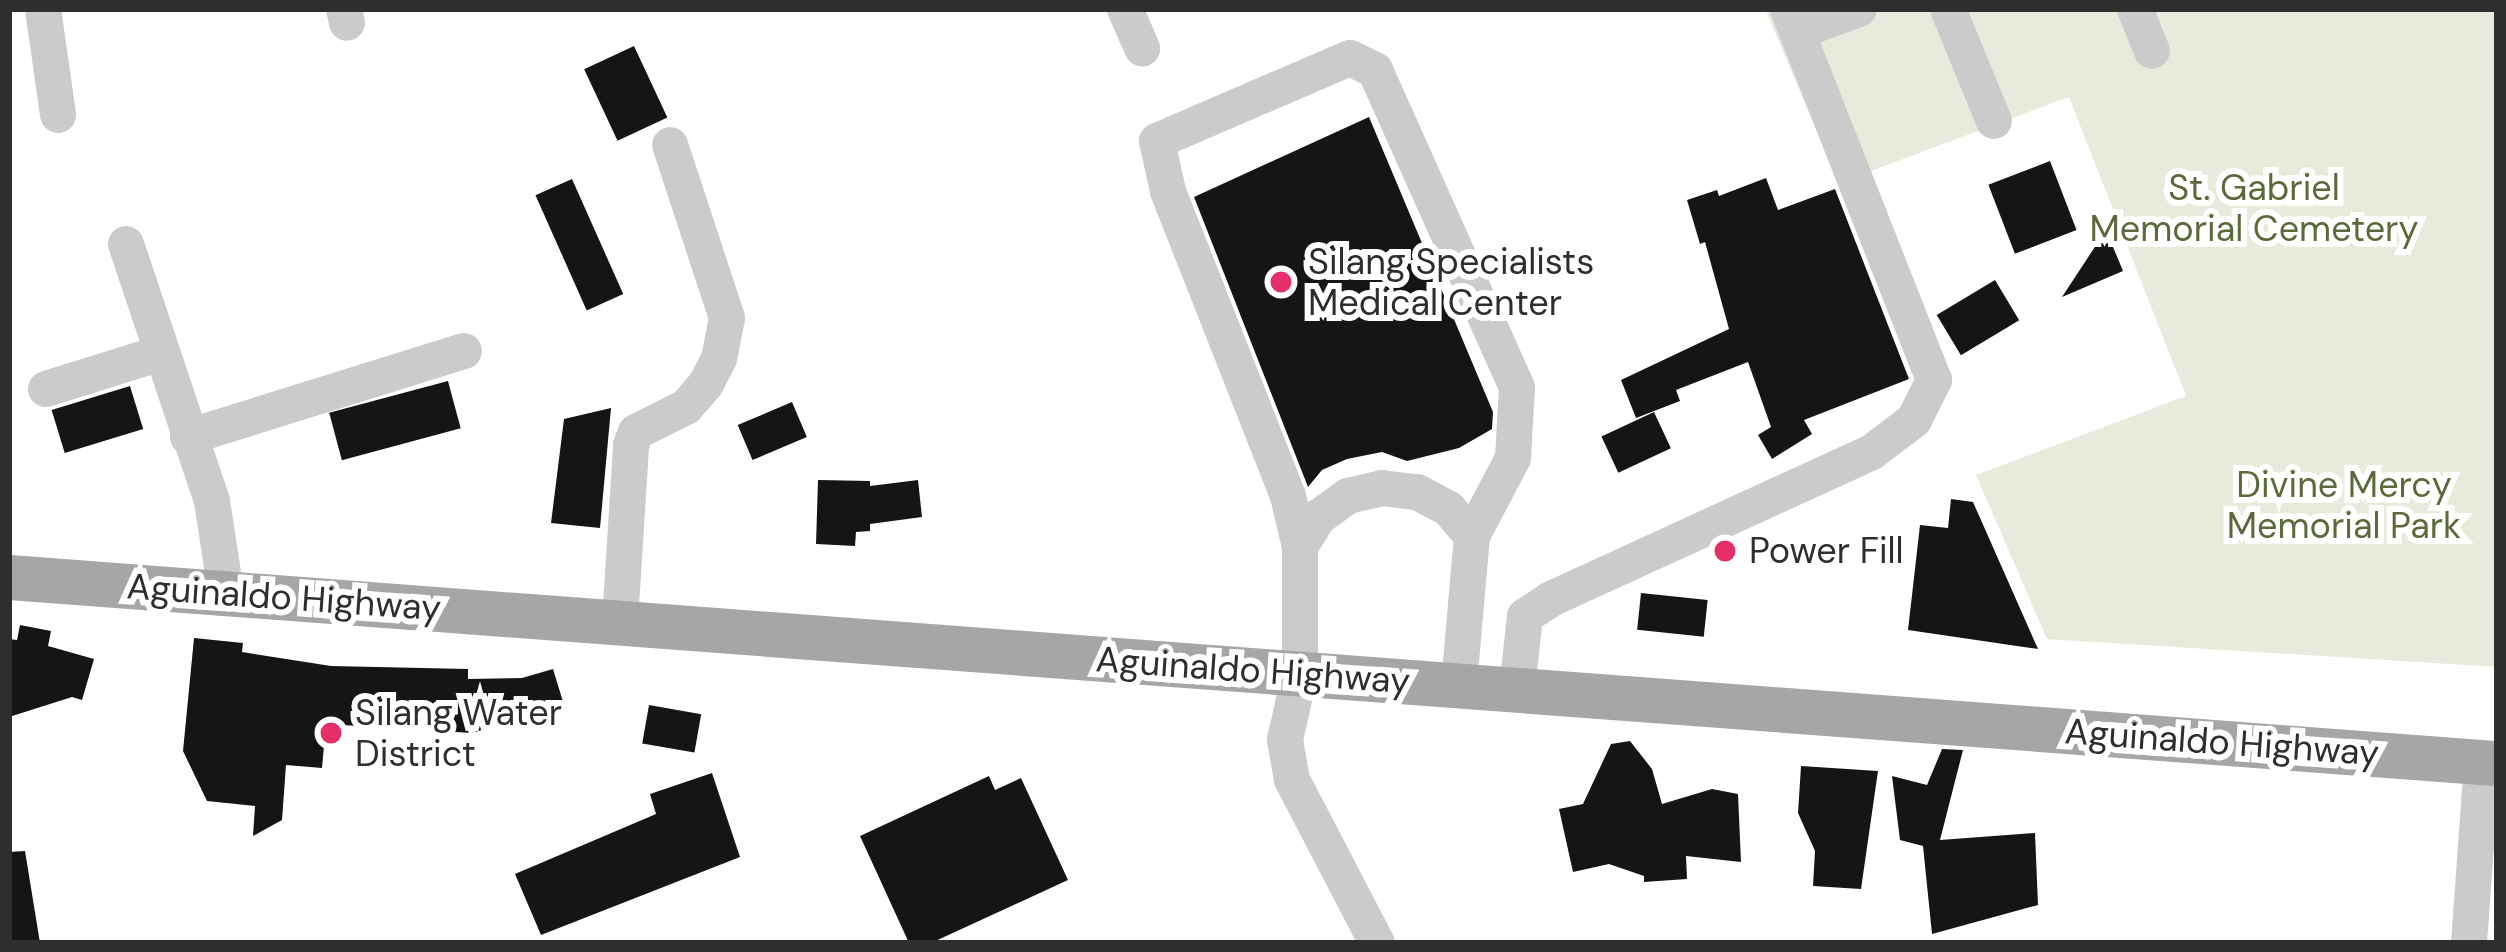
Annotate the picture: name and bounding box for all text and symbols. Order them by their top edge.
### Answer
park label: St. Gabriel Memorial Cemetery [2090,165,2418,250]
place label: Silang Specialists Medical Center [1308,239,1594,324]
marker: Silang Specialists Medical Center [1265,266,1297,298]
park label: Divine Mercy Memorial Park [2227,462,2461,547]
place label: Power Fill [1749,529,1904,573]
marker: Power Fill [1712,538,1738,564]
street label: Aguinaldo Highway [125,564,443,630]
street label: Aguinaldo Highway [1094,637,1412,703]
place label: Silang Water District [355,690,562,775]
street label: Aguinaldo Highway [2063,709,2381,775]
marker: Silang Water District [318,720,344,746]

